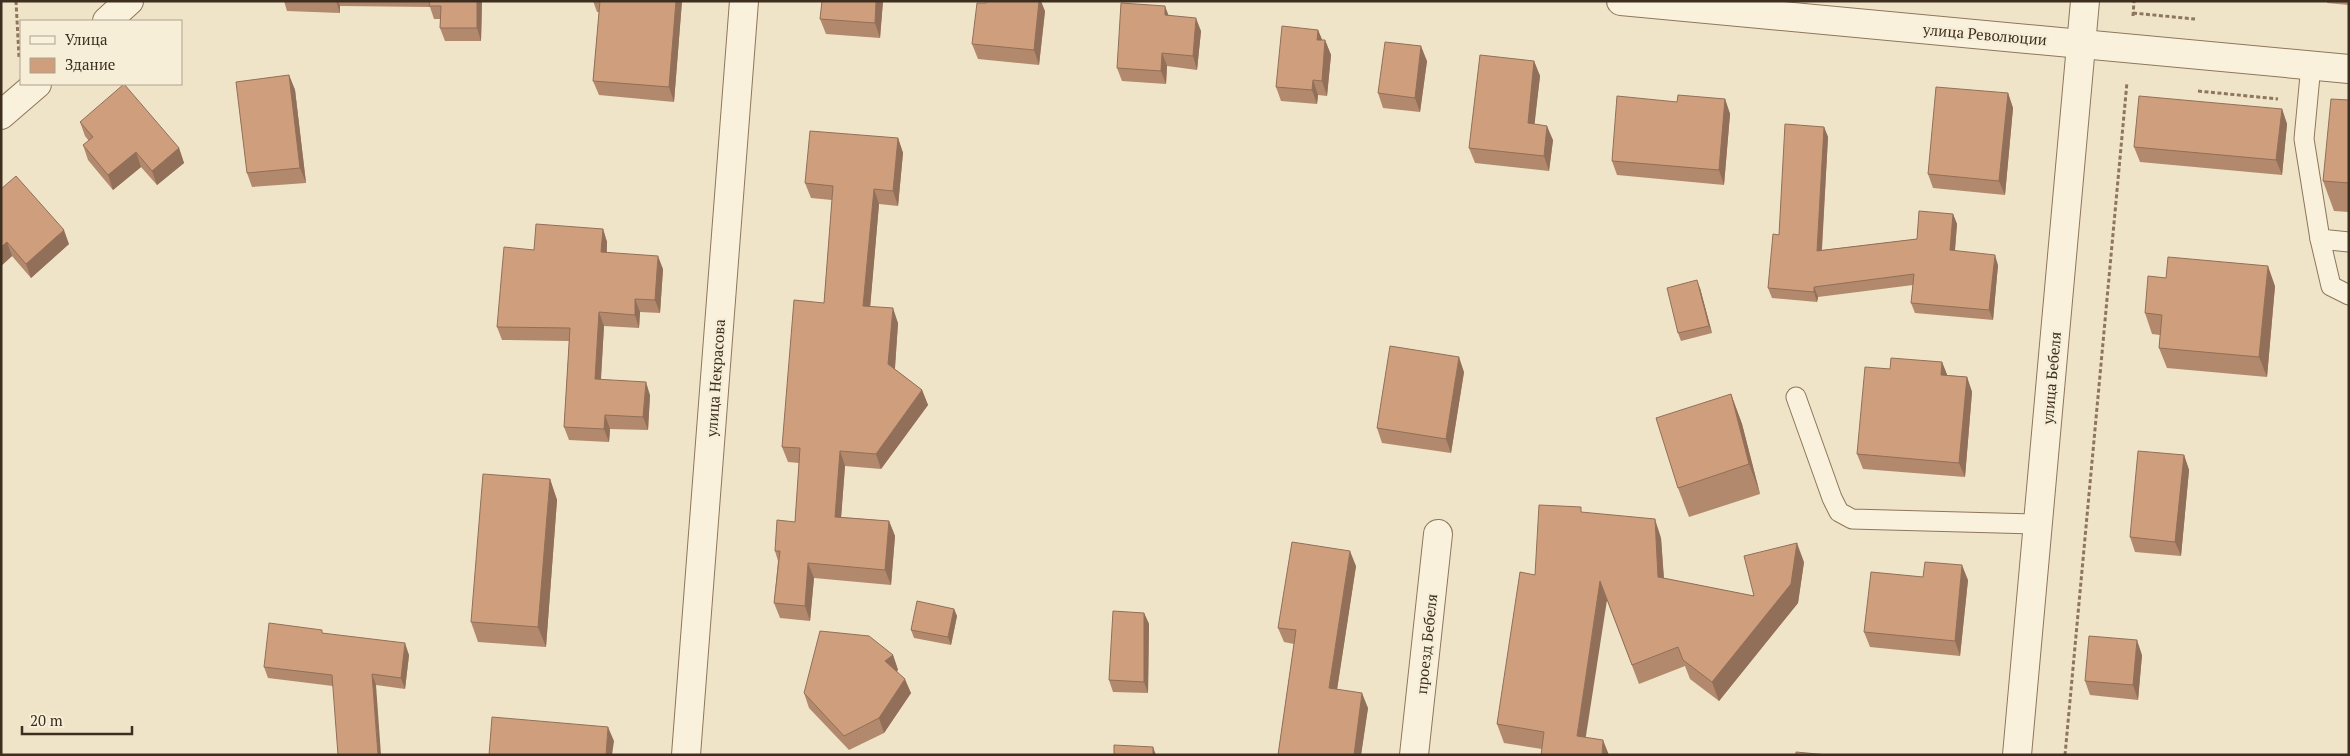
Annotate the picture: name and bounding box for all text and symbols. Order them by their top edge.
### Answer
street label: улица Революции [1921,19,2048,49]
legend [20,20,182,85]
text: Улица [65,29,108,49]
text: Здание [65,54,115,74]
street label: улица Некрасова [701,318,729,439]
street label: улица Бебеля [2037,331,2065,426]
street label: проезд Бебеля [1411,593,1441,695]
scale bar [22,704,132,736]
text: 20 m [30,710,63,730]

